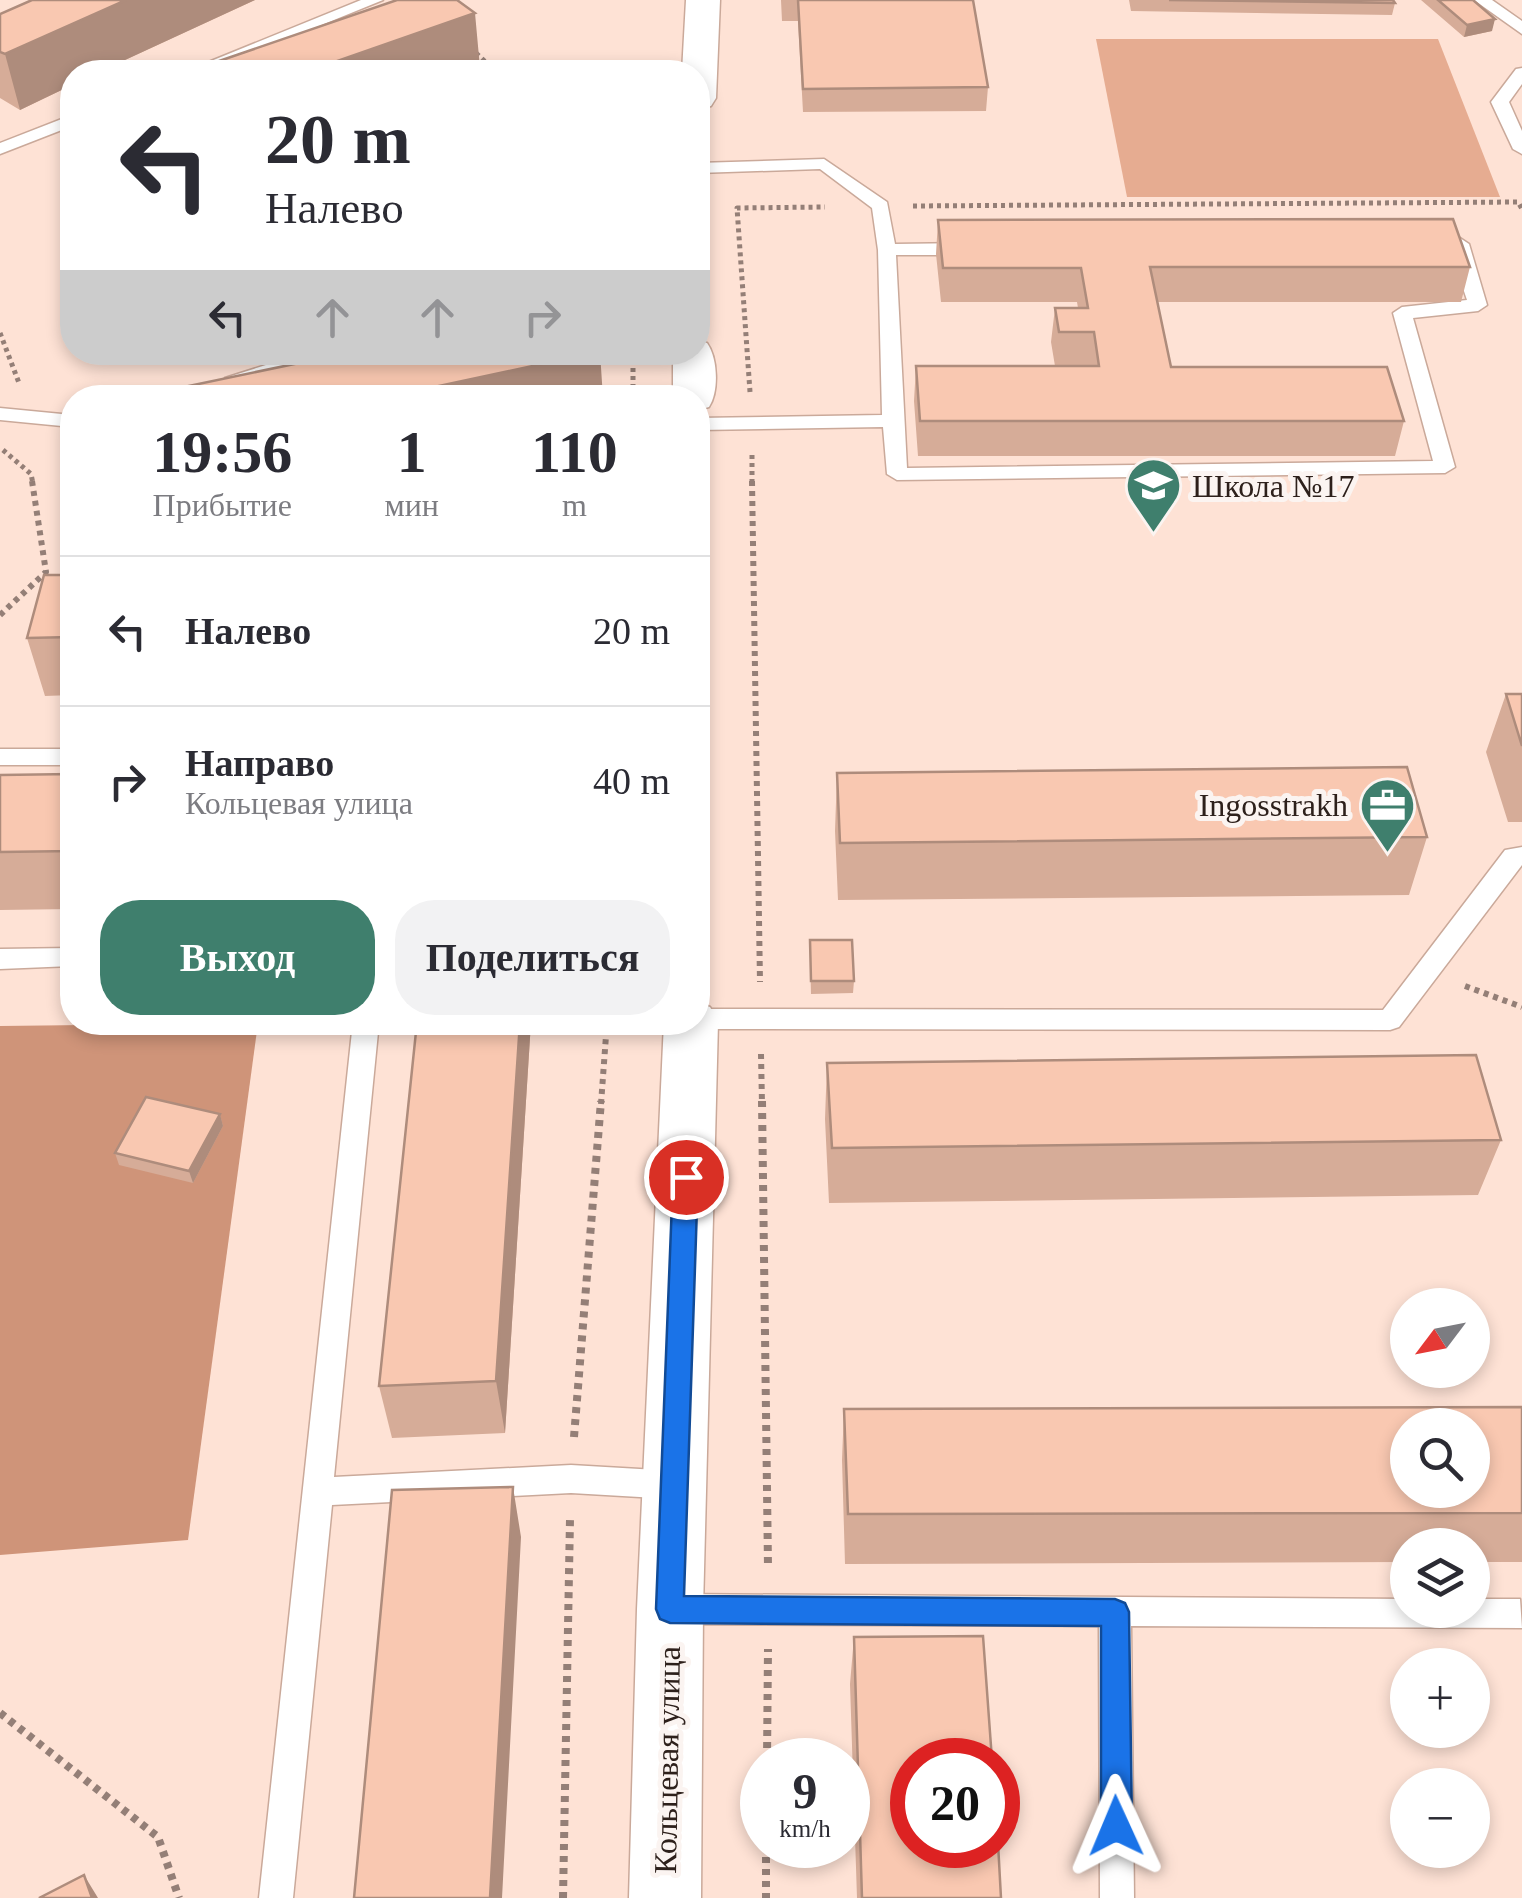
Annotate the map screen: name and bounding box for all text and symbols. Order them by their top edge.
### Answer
icon: left [100,100,230,230]
text: 20 m [265,101,411,178]
text: Налево [265,183,404,233]
icon: left [200,290,255,345]
icon: ahead [305,290,360,345]
icon: ahead [410,290,465,345]
icon: right [515,290,570,345]
text: 19:56 [152,419,292,485]
text: 1 [397,419,427,485]
text: 110 [531,419,618,485]
school or university icon: Школа №17 [1123,456,1183,535]
place label: Школа №17 [1192,468,1354,504]
text: Прибытие [153,487,292,523]
text: мин [384,487,439,523]
text: m [562,487,587,523]
icon: left [100,604,155,659]
text: Налево [185,610,311,652]
text: 20 m [593,610,670,652]
text: Направо [185,742,334,784]
icon: right [100,754,155,809]
text: 40 m [593,760,670,802]
office icon: Ingosstrakh [1357,775,1417,854]
text: Кольцевая улица [185,785,413,821]
place label: Ingosstrakh [1199,787,1348,823]
button: Выход [100,900,375,1015]
button: Поделиться [395,900,670,1015]
pin [644,1135,729,1220]
icon: arrive [659,1150,714,1205]
north arrow [1390,1288,1490,1388]
map controls [1390,1288,1490,1868]
button: search [1390,1408,1490,1508]
button: layers [1390,1528,1490,1628]
street label: Кольцевая улица [647,1646,687,1874]
button: + [1390,1648,1490,1748]
speed limit sign: 20 [890,1738,1020,1868]
text: 9 [793,1763,818,1819]
button: − [1390,1768,1490,1868]
position arrow [1064,1774,1168,1878]
text: km/h [779,1815,831,1842]

